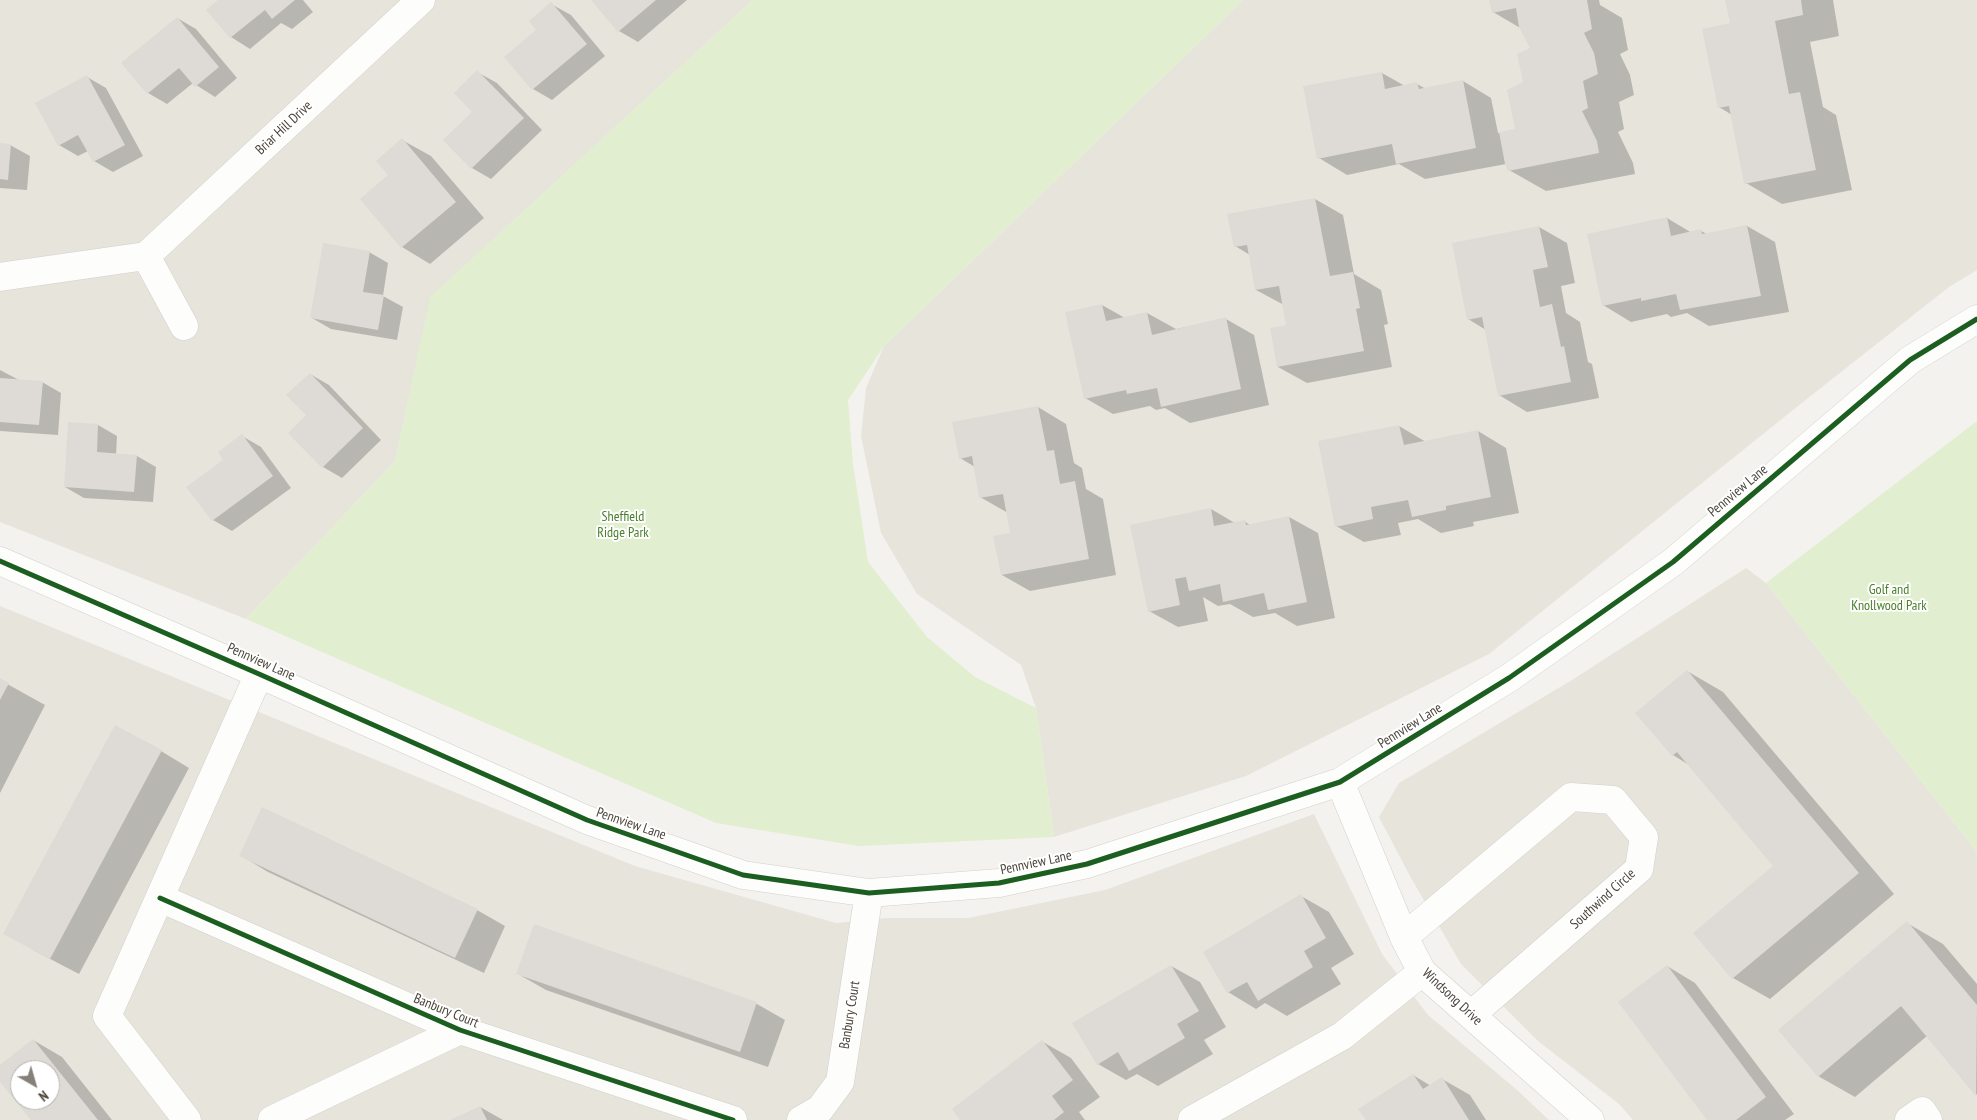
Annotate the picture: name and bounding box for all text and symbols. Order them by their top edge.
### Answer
street label: Briar Hill Drive [252,98,316,158]
street label: Pennview Lane [1705,461,1771,521]
park label: Sheffield Ridge Park [597,509,649,542]
park label: Golf and Knollwood Park [1851,582,1927,614]
street label: Pennview Lane [224,640,298,684]
street label: Pennview Lane [1375,700,1445,752]
street label: Pennview Lane [594,804,668,844]
street label: Pennview Lane [999,847,1073,879]
street label: Southwind Circle [1567,865,1639,933]
street label: Windsong Drive [1418,965,1486,1029]
street label: Banbury Court [836,980,864,1050]
street label: Banbury Court [411,990,481,1032]
north arrow [10,1060,60,1110]
text: N [35,1087,52,1105]

